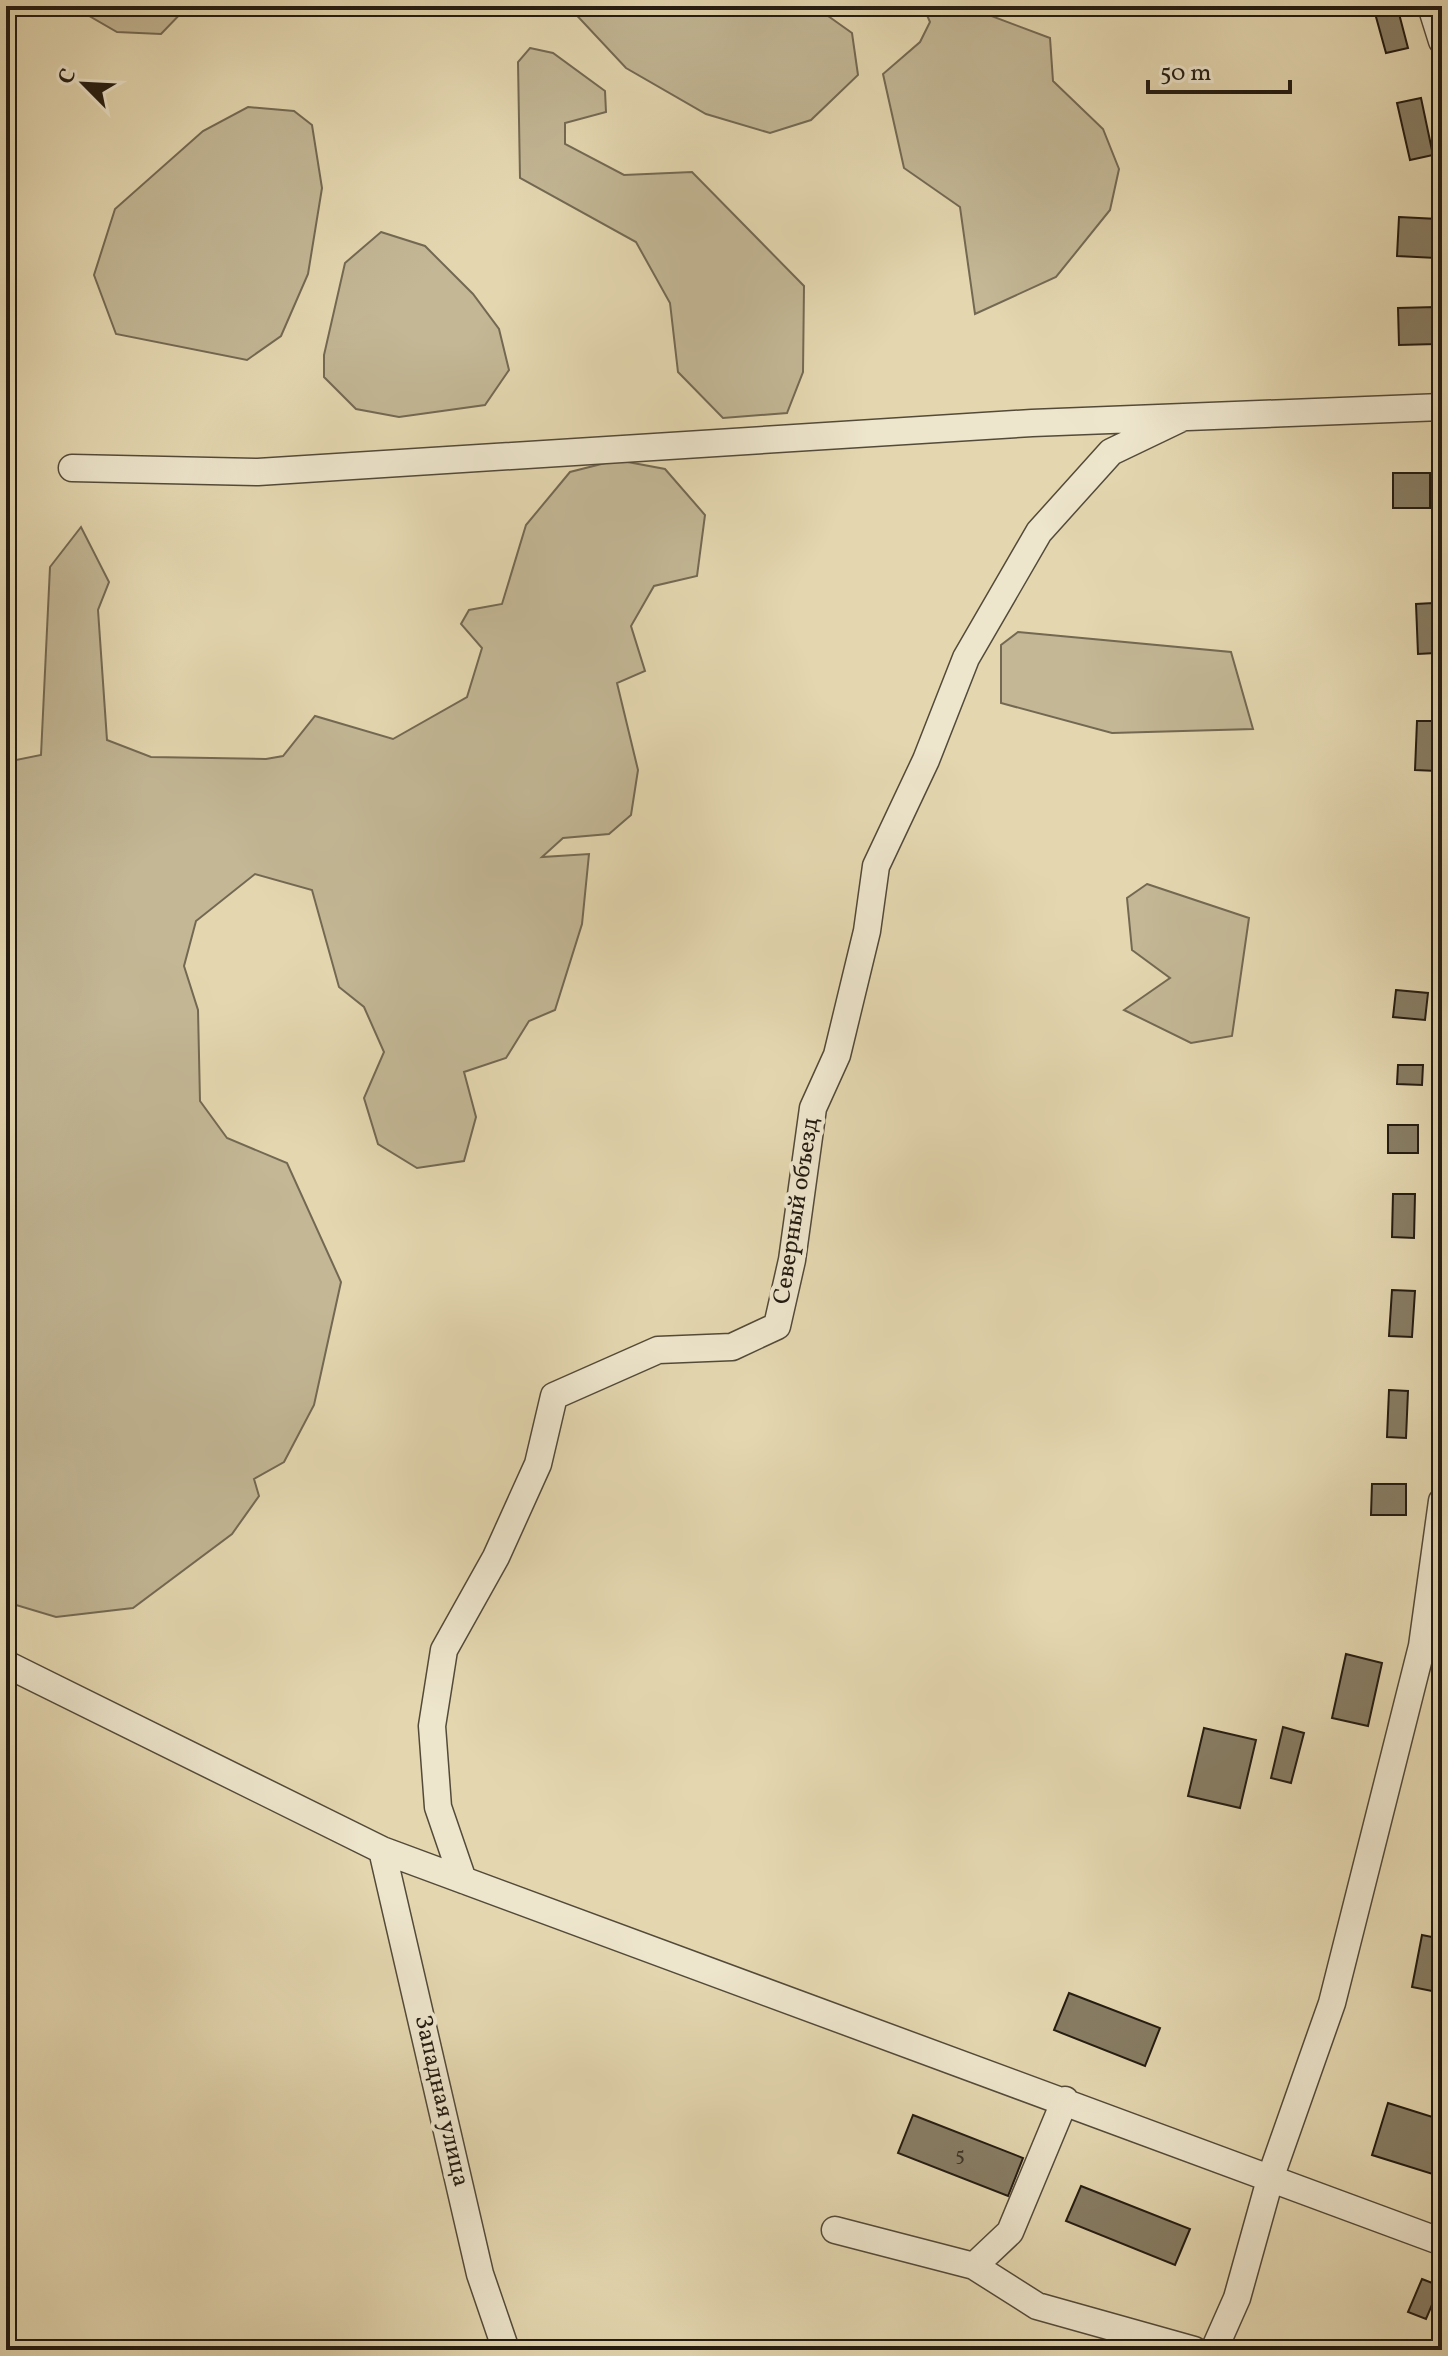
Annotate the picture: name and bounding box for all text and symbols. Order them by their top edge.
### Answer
north arrow [44,44,124,124]
scale bar [1148,44,1290,94]
text: 50 m [1160,57,1212,91]
text: С [51,64,85,90]
street label: Северный объезд [765,1115,829,1307]
street label: Западная улица [405,2012,477,2190]
house number: 5 [955,2142,965,2170]

